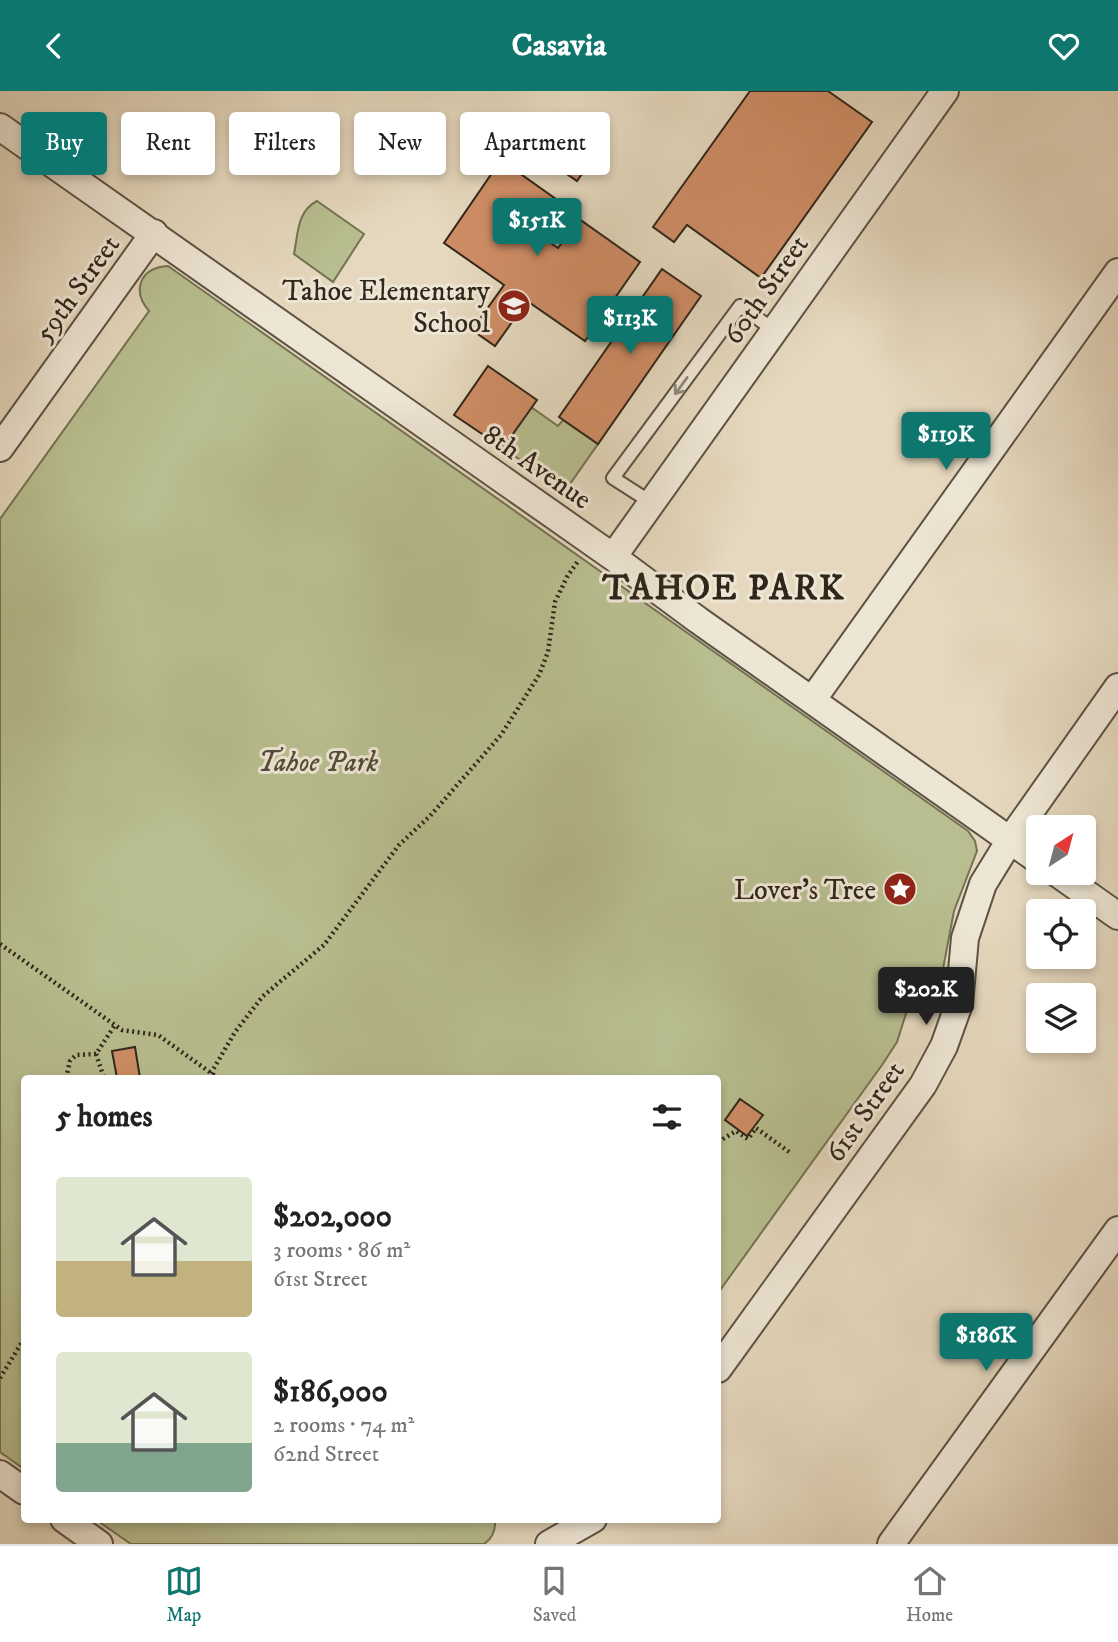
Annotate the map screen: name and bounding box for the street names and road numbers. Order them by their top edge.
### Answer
street label: 60th Street [716,228,817,351]
street label: 59th Street [27,229,128,349]
street label: 8th Avenue [476,417,598,517]
street label: 61st Street [818,1055,913,1169]

